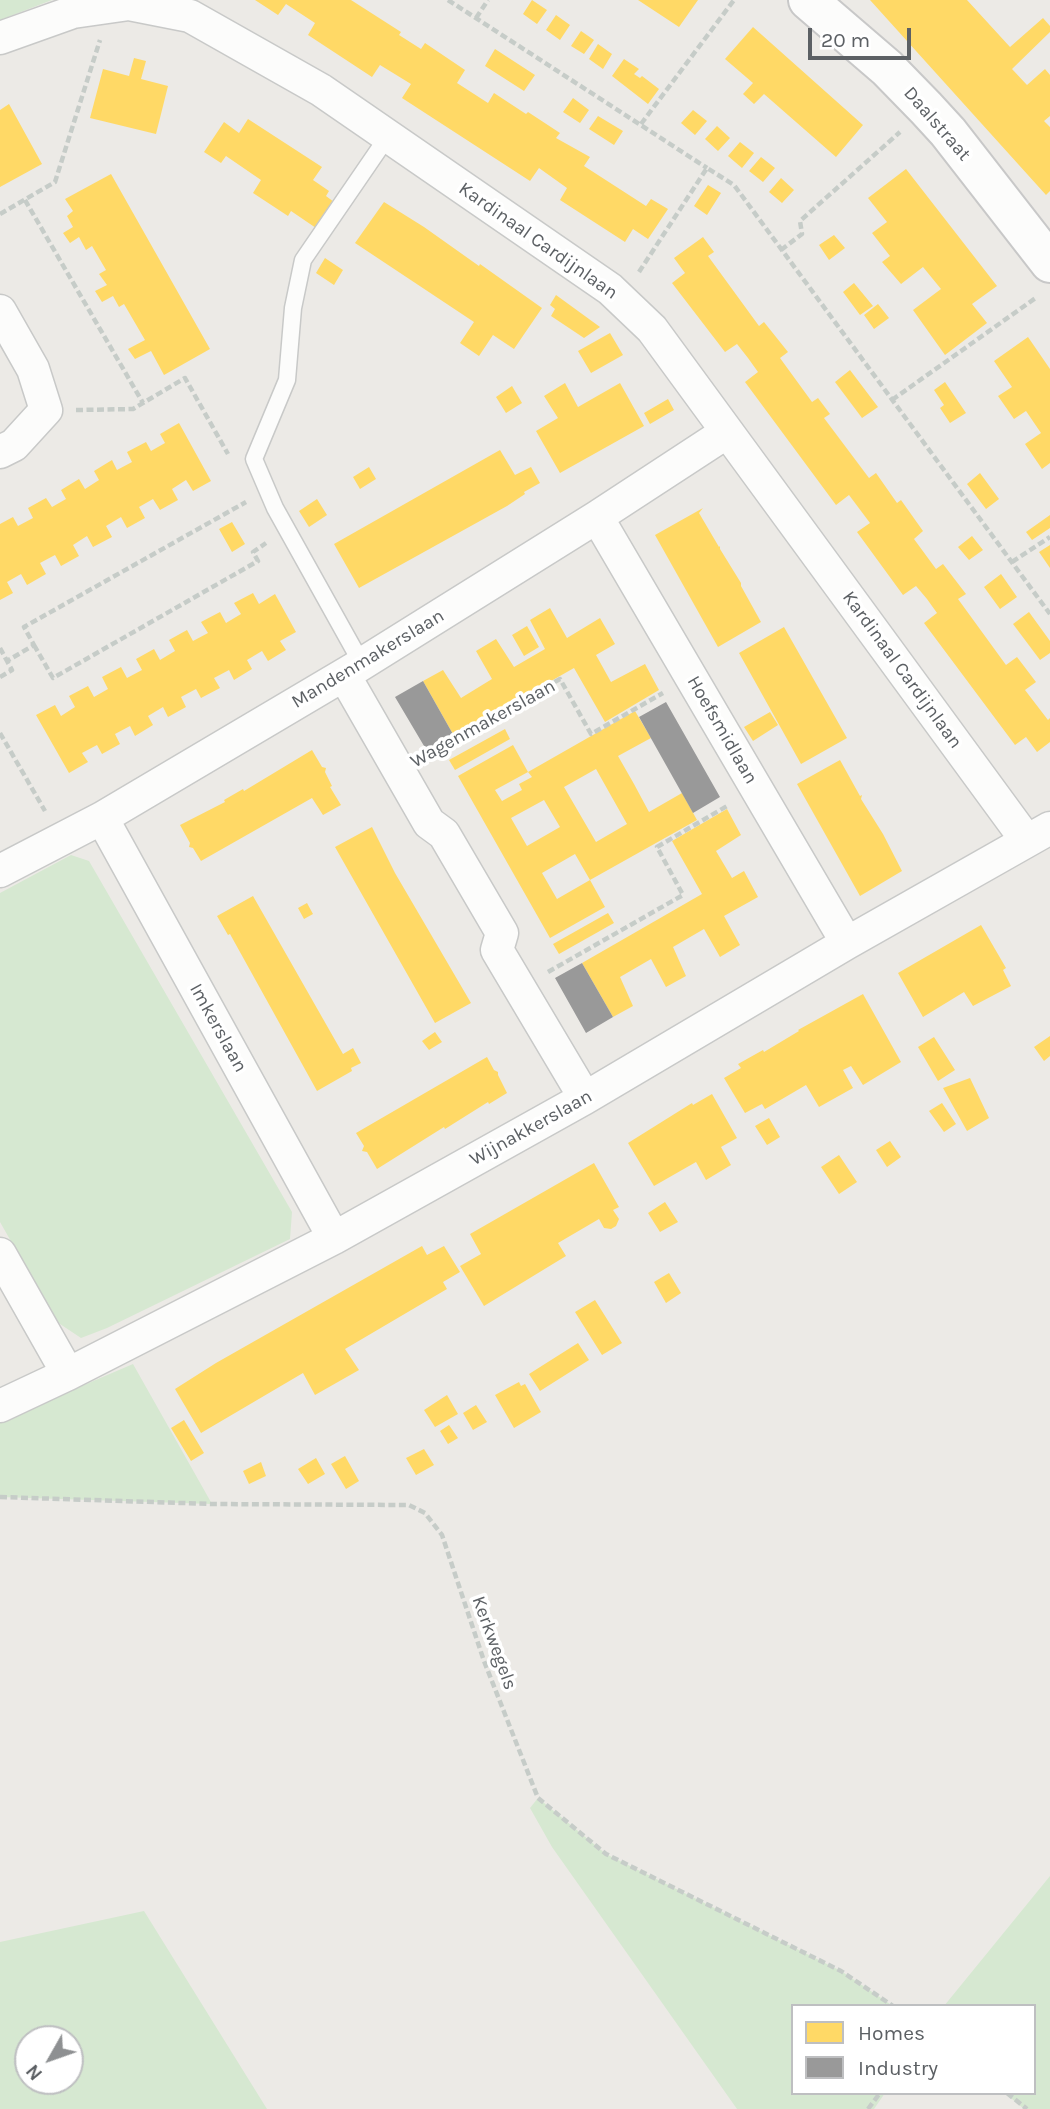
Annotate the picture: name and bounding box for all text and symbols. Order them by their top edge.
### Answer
scale bar [812,14,915,58]
text: 20 m [821,28,870,52]
street label: Daalstraat [899,82,975,166]
street label: Kardinaal Cardijnlaan [454,177,622,305]
street label: Kardinaal Cardijnlaan [837,587,967,753]
street label: Mandenmakerslaan [288,604,448,714]
street label: Hoefsmidlaan [682,672,762,788]
street label: Wagenmakerslaan [407,675,559,773]
street label: Imkerslaan [184,980,252,1076]
street label: Wijnakkerslaan [466,1085,596,1171]
street label: Kerkwegels [466,1593,522,1693]
legend [791,2004,1036,2095]
text: Homes [858,2021,925,2045]
north arrow [14,2025,84,2095]
text: Industry [858,2056,938,2080]
text: N [22,2060,47,2085]

